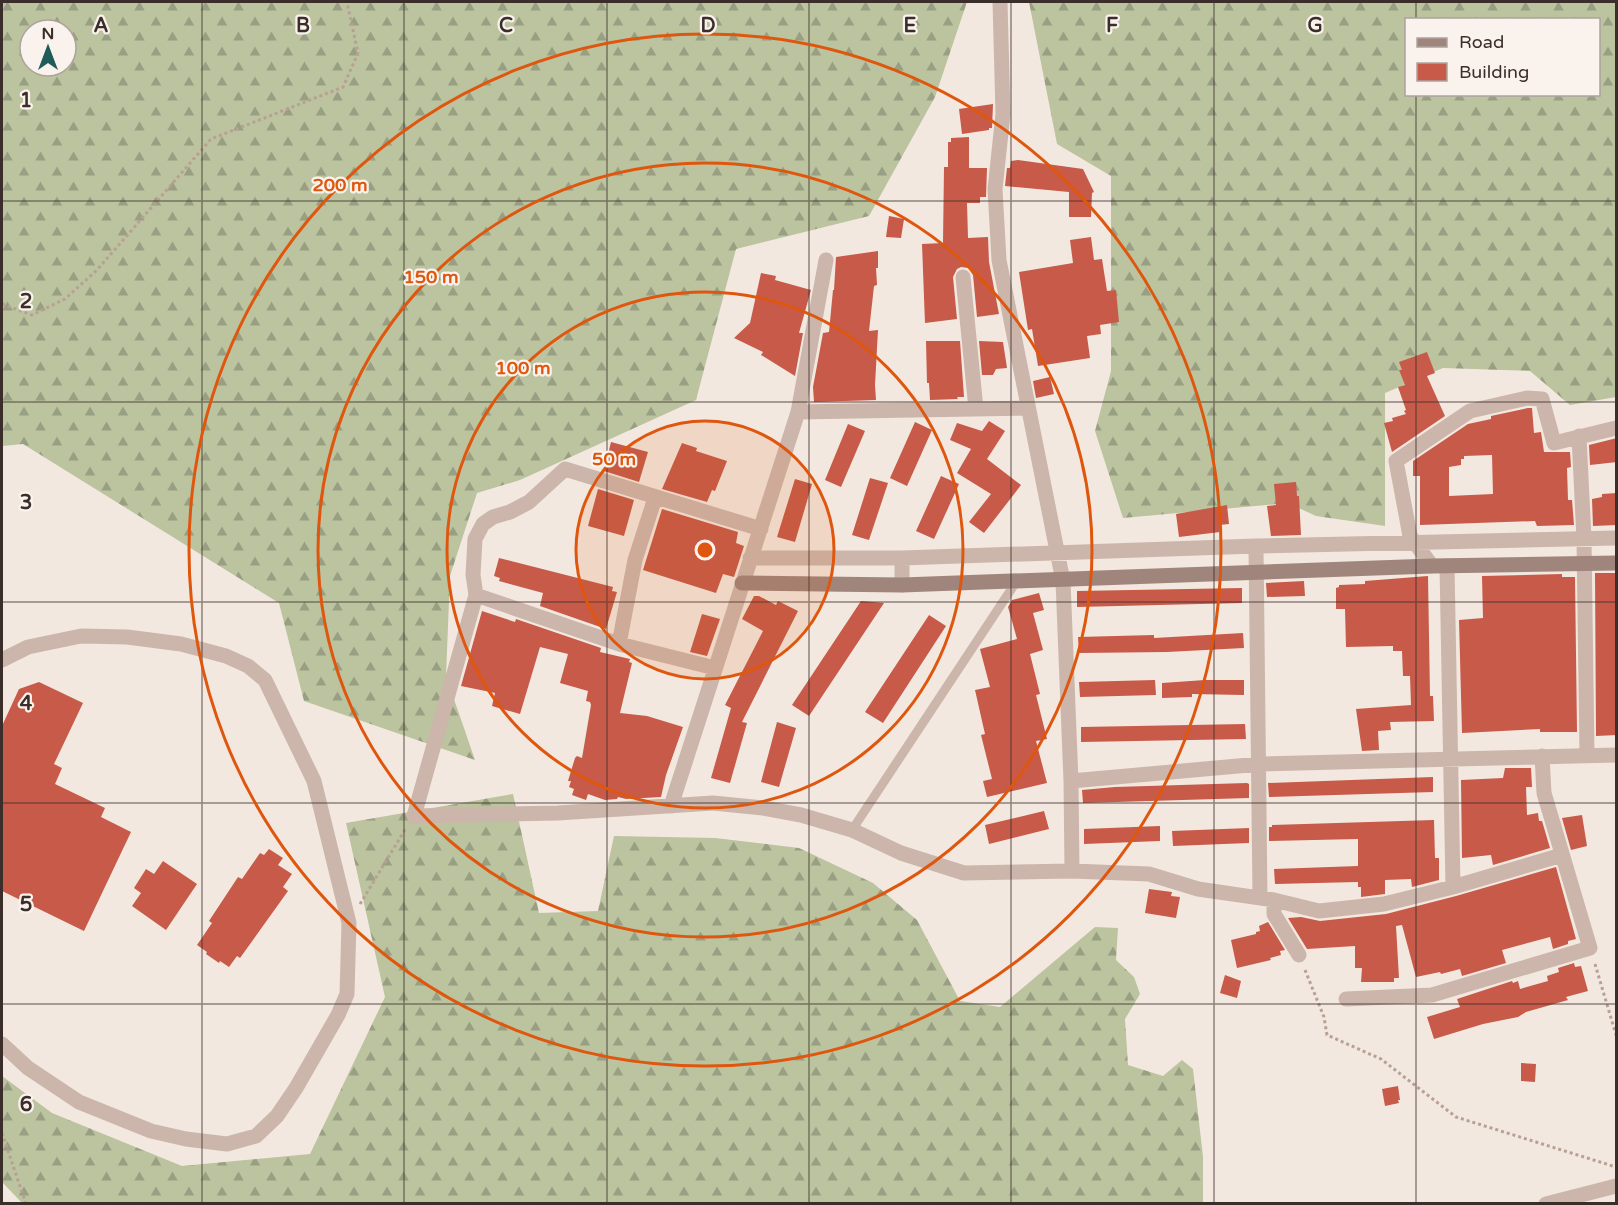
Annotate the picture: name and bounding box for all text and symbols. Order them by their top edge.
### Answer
text: A [94,14,109,38]
text: B [296,14,310,38]
text: C [499,14,513,38]
text: D [700,14,716,38]
text: E [904,14,917,38]
text: F [1106,14,1118,38]
text: G [1307,14,1323,38]
north arrow [18,18,78,78]
legend [1405,18,1600,96]
text: N [42,24,54,44]
text: Road [1459,31,1504,53]
text: Building [1459,61,1529,83]
text: 1 [20,89,32,113]
text: 200 m [312,174,368,196]
text: 150 m [403,266,459,288]
text: 2 [20,290,32,314]
text: 100 m [495,357,551,379]
text: 50 m [592,448,636,470]
text: 3 [20,491,32,515]
centre of rings [695,540,715,560]
text: 4 [20,692,33,716]
text: 5 [20,893,32,917]
text: 6 [20,1093,32,1117]

